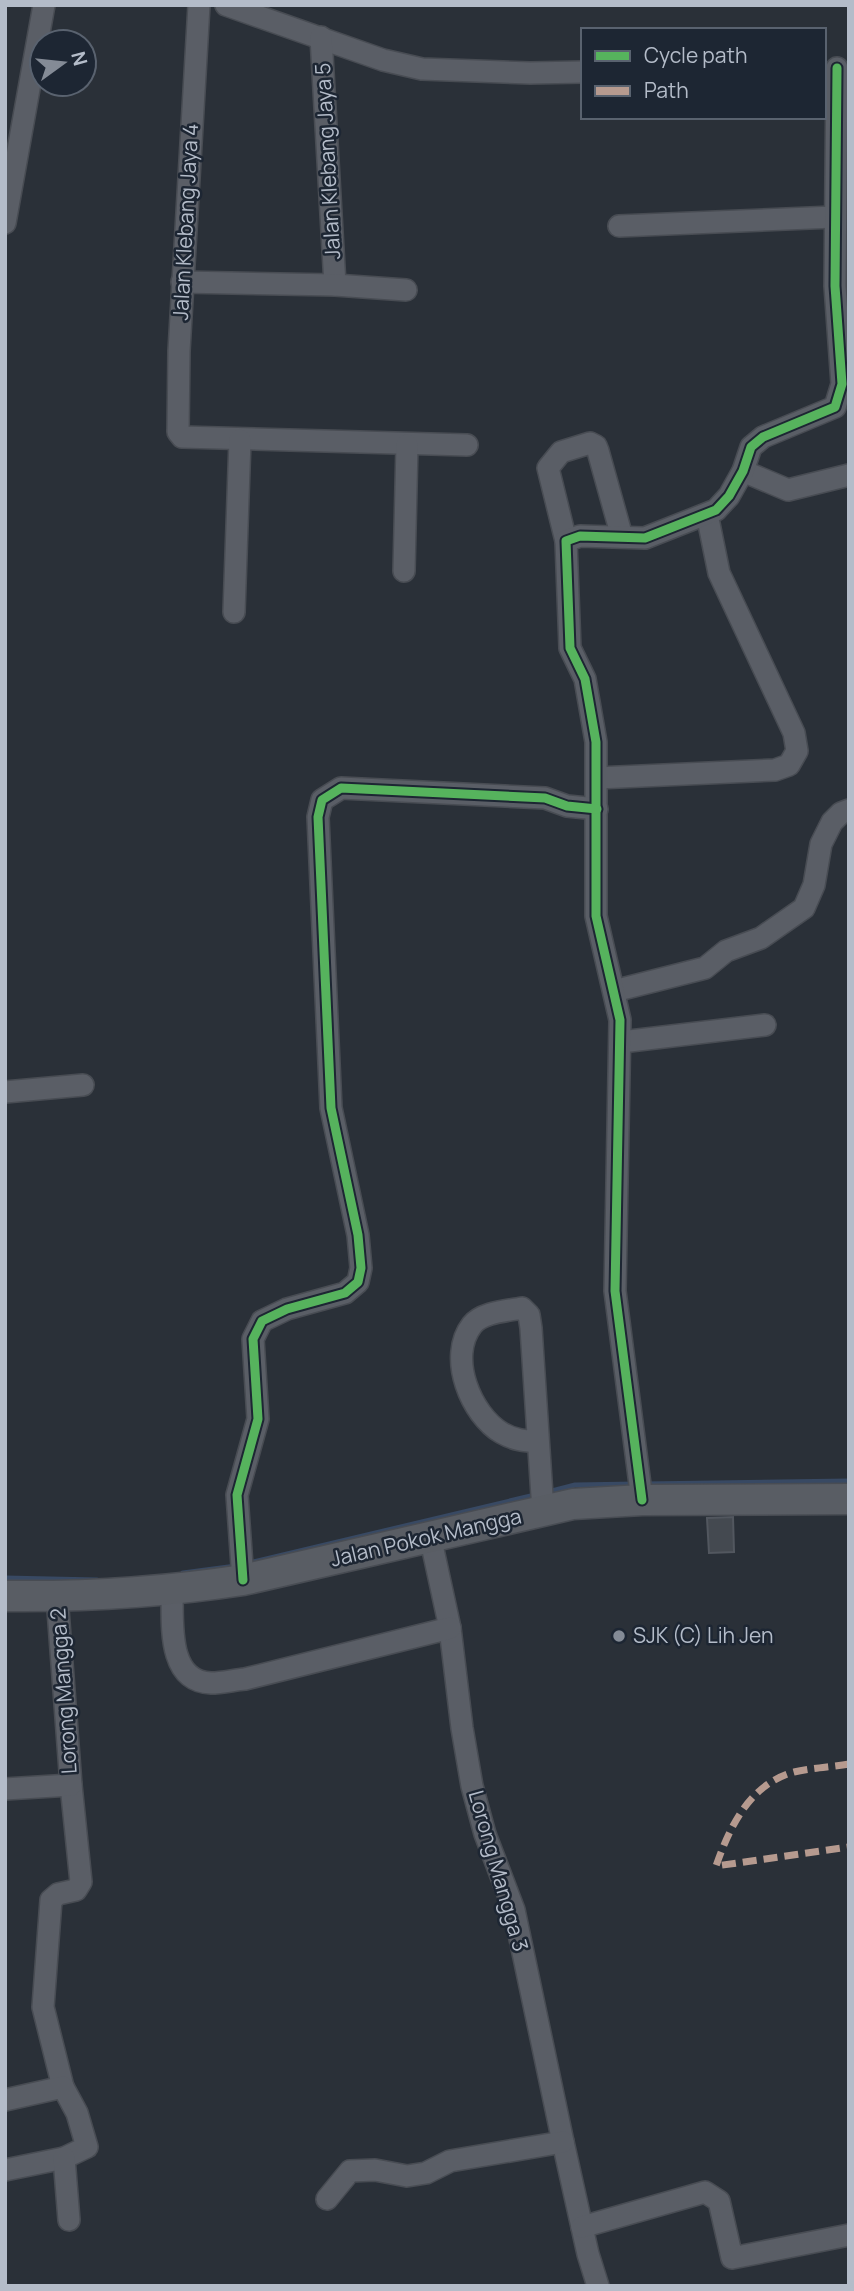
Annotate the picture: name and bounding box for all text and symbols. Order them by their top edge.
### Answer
north arrow [28,28,98,98]
legend [581,28,826,119]
text: Cycle path [644,41,747,69]
text: N [65,49,94,69]
street label: Jalan Klebang Jaya 5 [308,62,346,260]
text: Path [644,76,689,104]
street label: Jalan Klebang Jaya 4 [166,123,204,321]
street label: Jalan Pokok Mangga [328,1501,524,1573]
street label: Lorong Mangga 2 [43,1607,83,1775]
place label: SJK (C) Lih Jen [633,1621,773,1649]
marker: SJK (C) Lih Jen [611,1628,627,1644]
street label: Lorong Mangga 3 [463,1787,535,1954]

